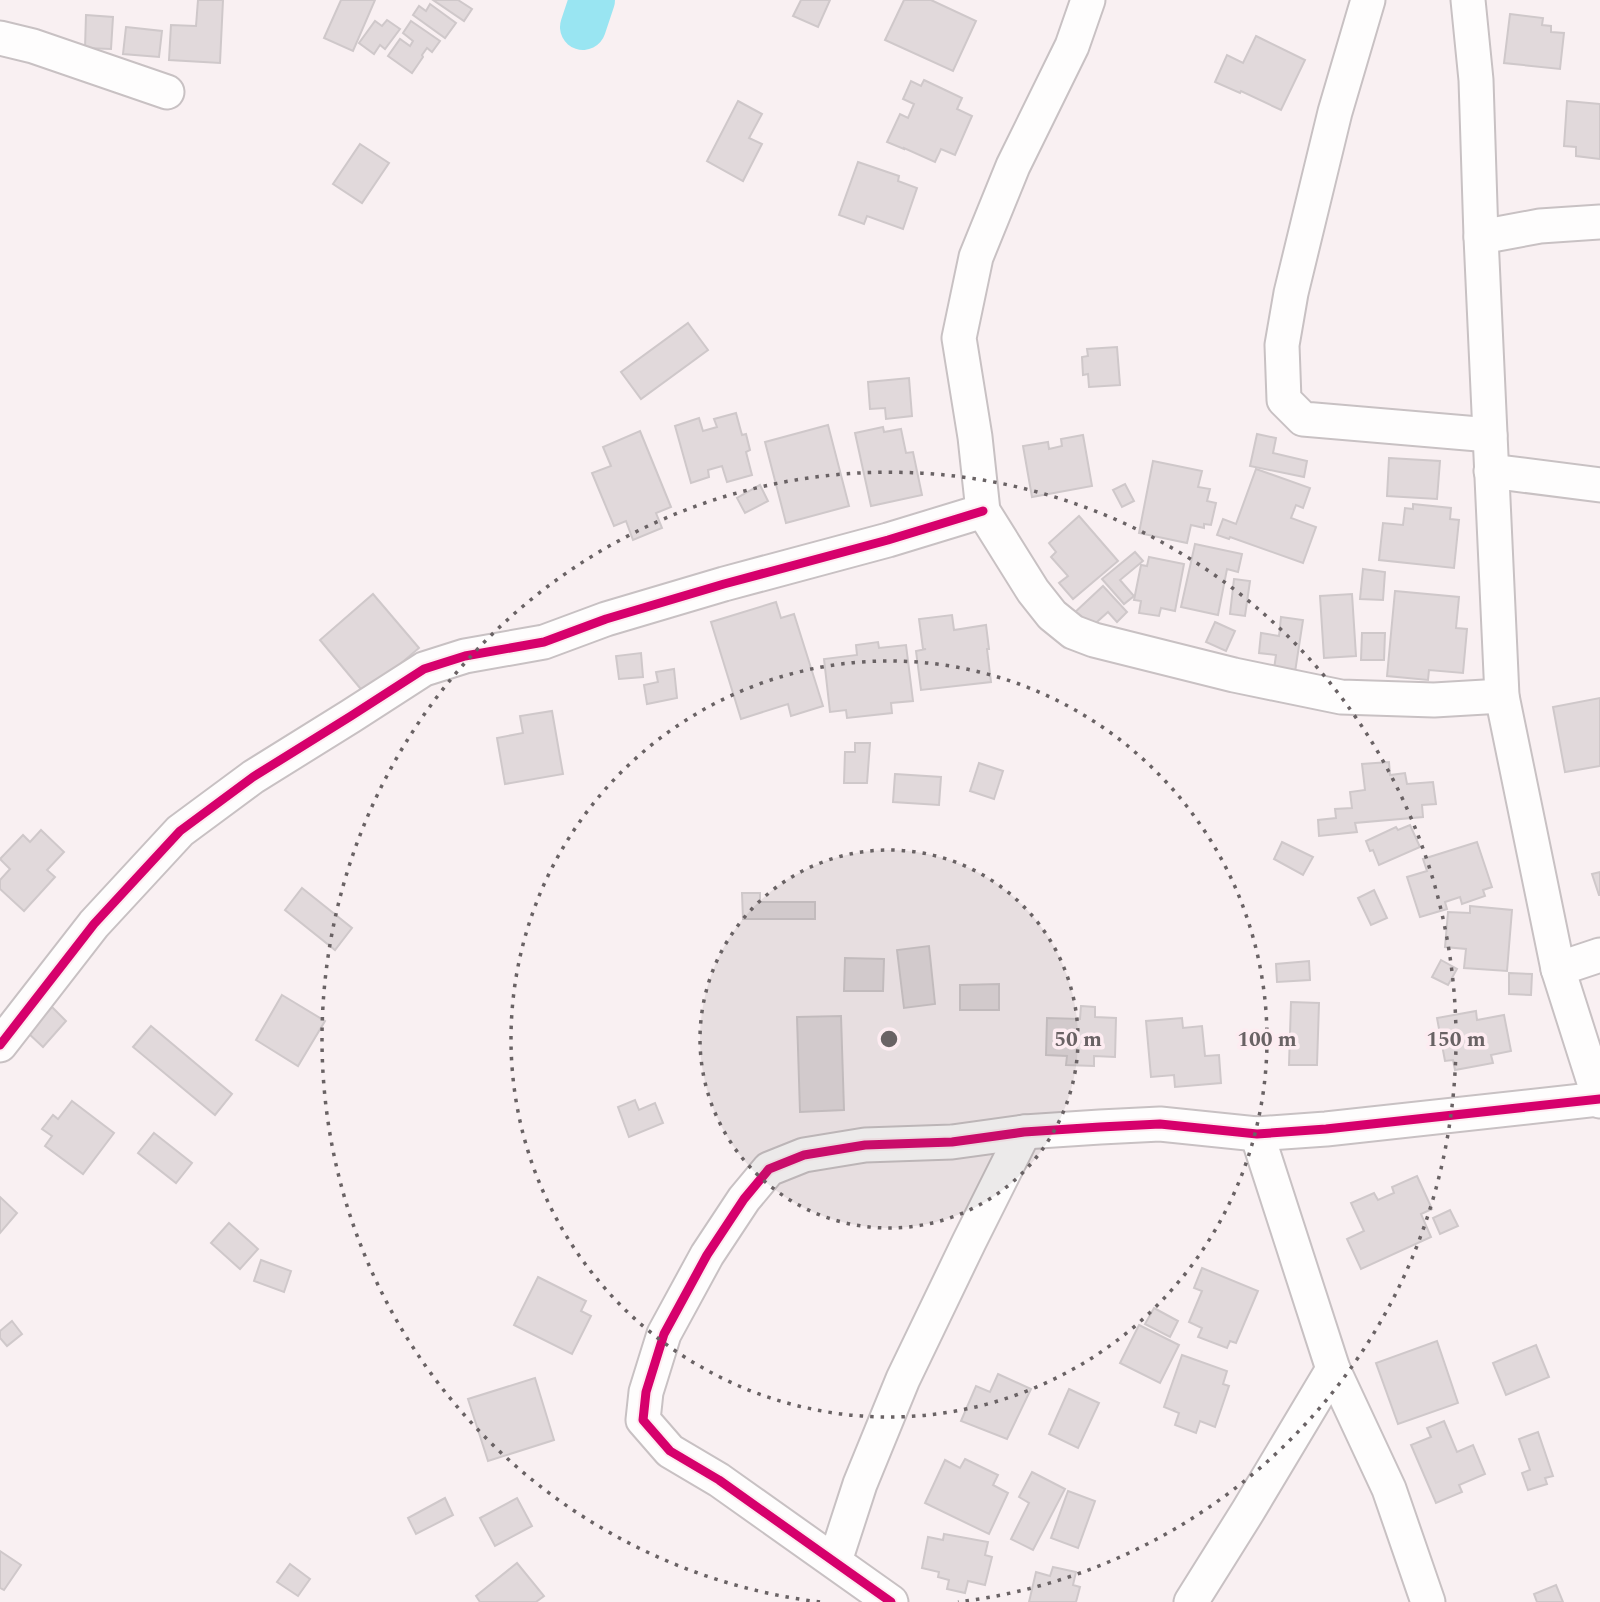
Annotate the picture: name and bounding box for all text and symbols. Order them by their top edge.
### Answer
text: 50 m [1054,1024,1102,1056]
text: 100 m [1237,1024,1297,1056]
text: 150 m [1426,1024,1486,1056]
centre of rings [877,1027,901,1051]

